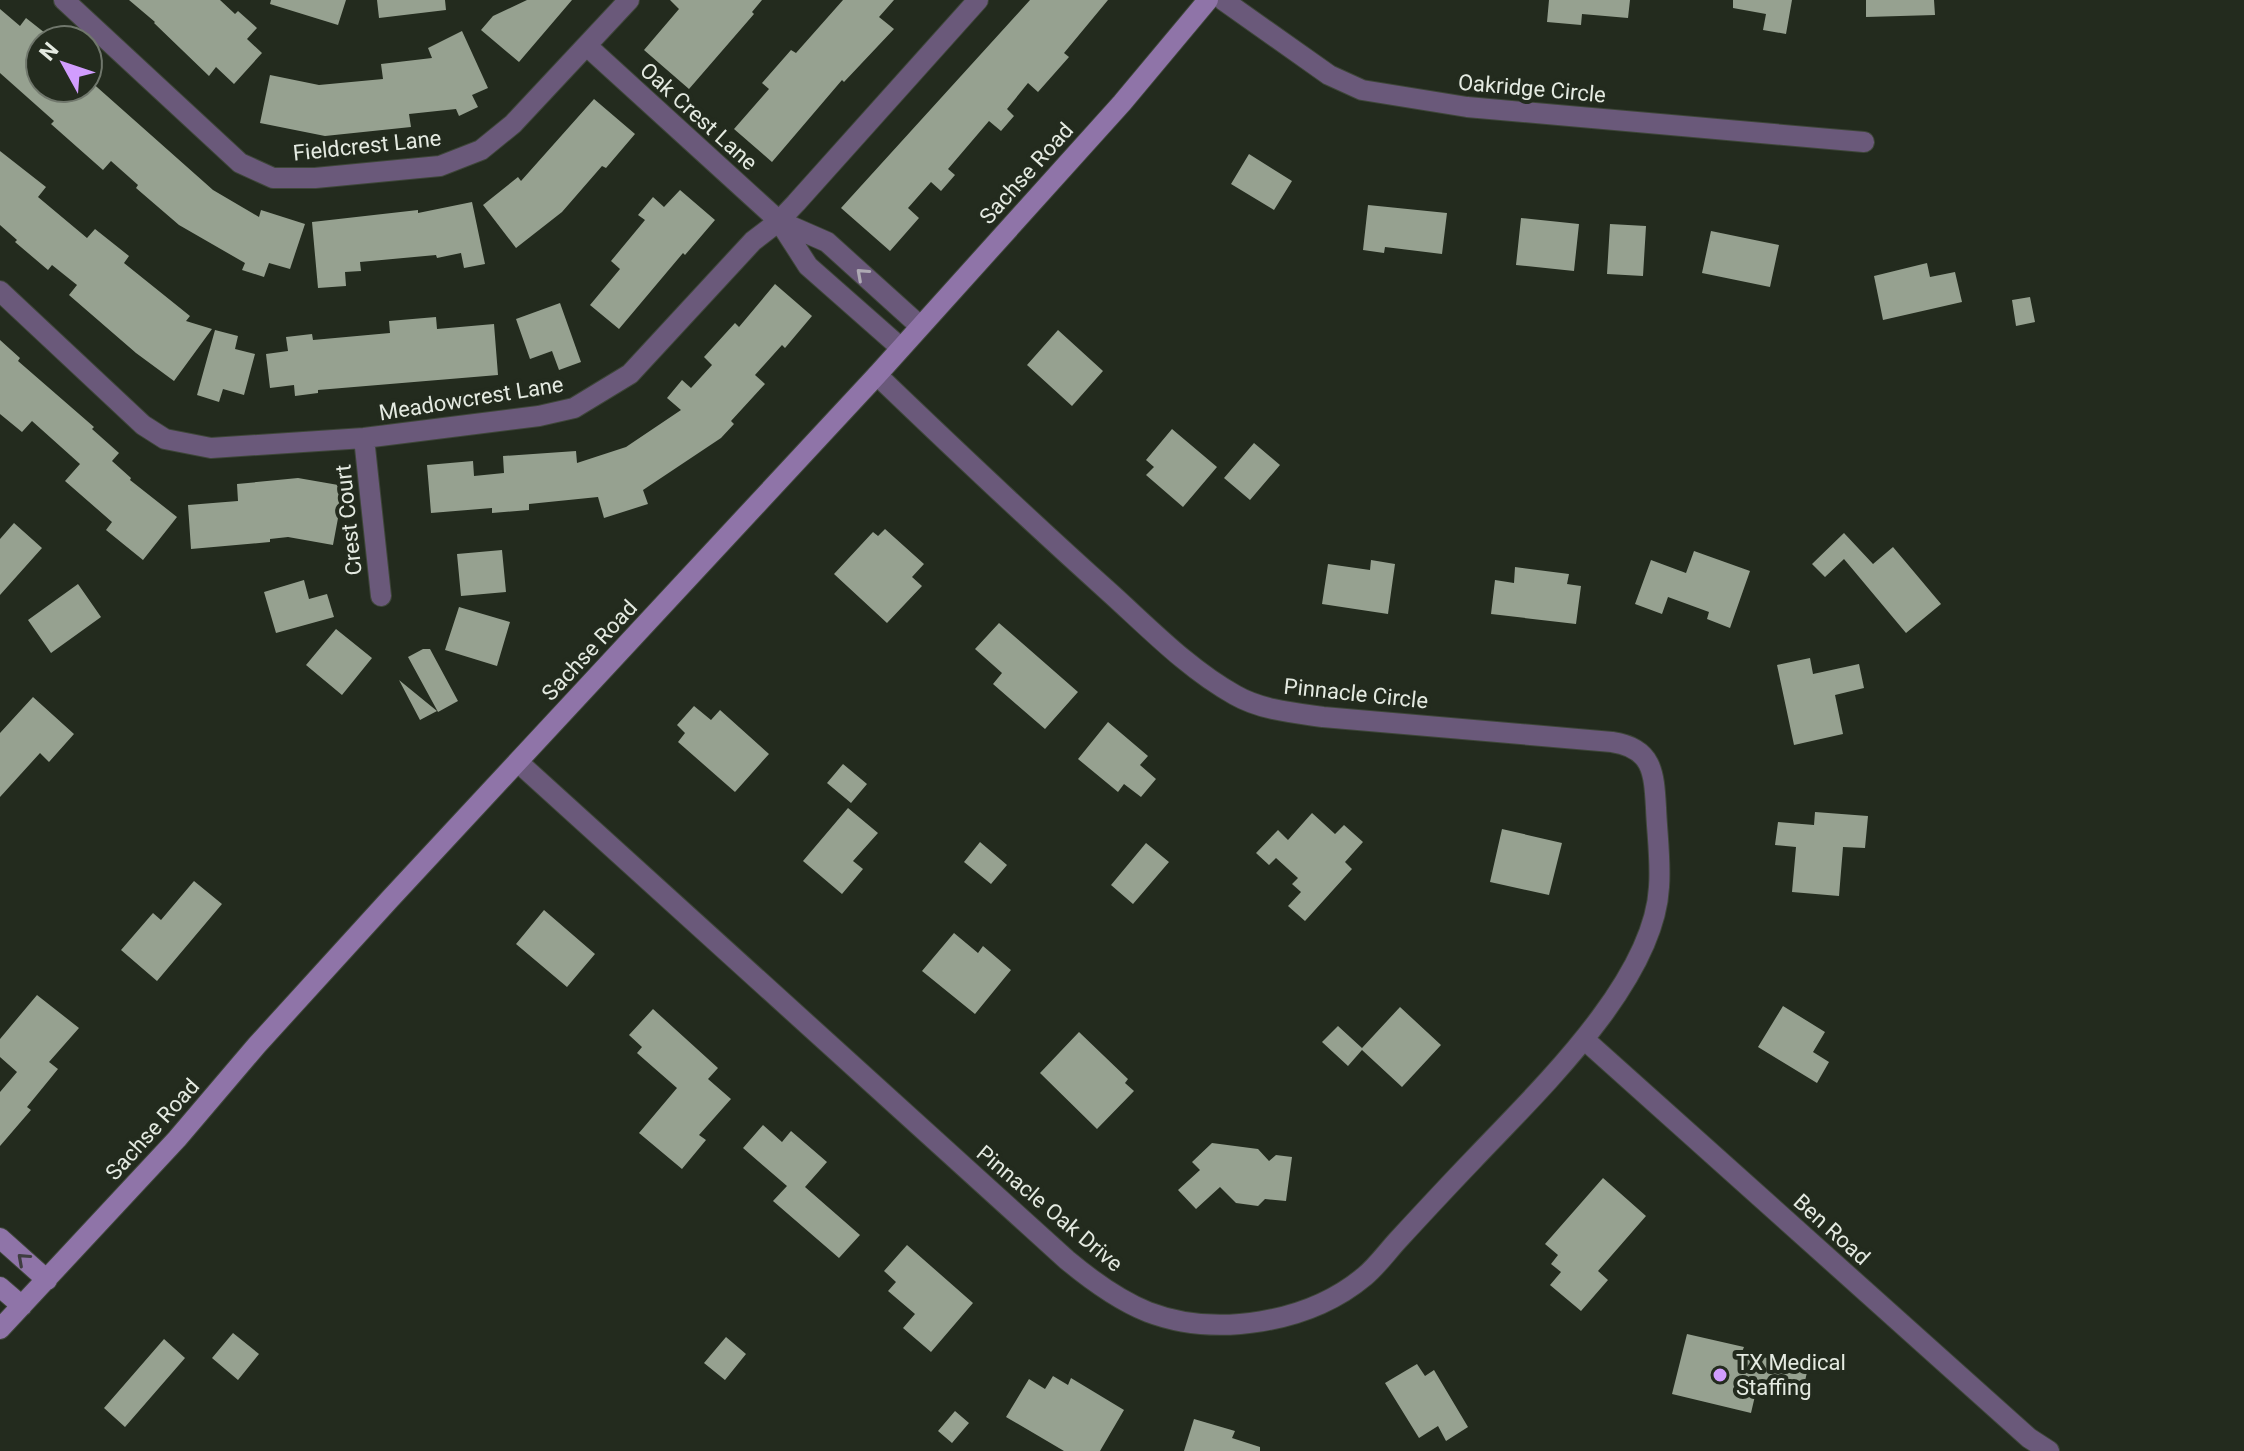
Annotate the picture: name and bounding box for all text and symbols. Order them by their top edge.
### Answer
north arrow [24,24,104,104]
text: N [34,37,64,65]
street label: Oak Crest Lane [635,57,762,175]
street label: Oakridge Circle [1457,70,1607,107]
street label: Sachse Road [974,118,1078,229]
street label: Fieldcrest Lane [292,125,442,166]
one-way arrow [857,268,871,283]
street label: Meadowcrest Lane [377,372,565,425]
street label: Crest Court [330,463,367,577]
street label: Sachse Road [537,595,642,706]
street label: Pinnacle Circle [1283,673,1429,714]
street label: Sachse Road [100,1074,204,1185]
street label: Pinnacle Oak Drive [972,1140,1128,1277]
street label: Ben Road [1789,1189,1875,1270]
one-way arrow [18,1254,33,1268]
place label: TX Medical Staffing [1736,1350,1846,1400]
marker: TX Medical Staffing [1711,1366,1729,1384]

